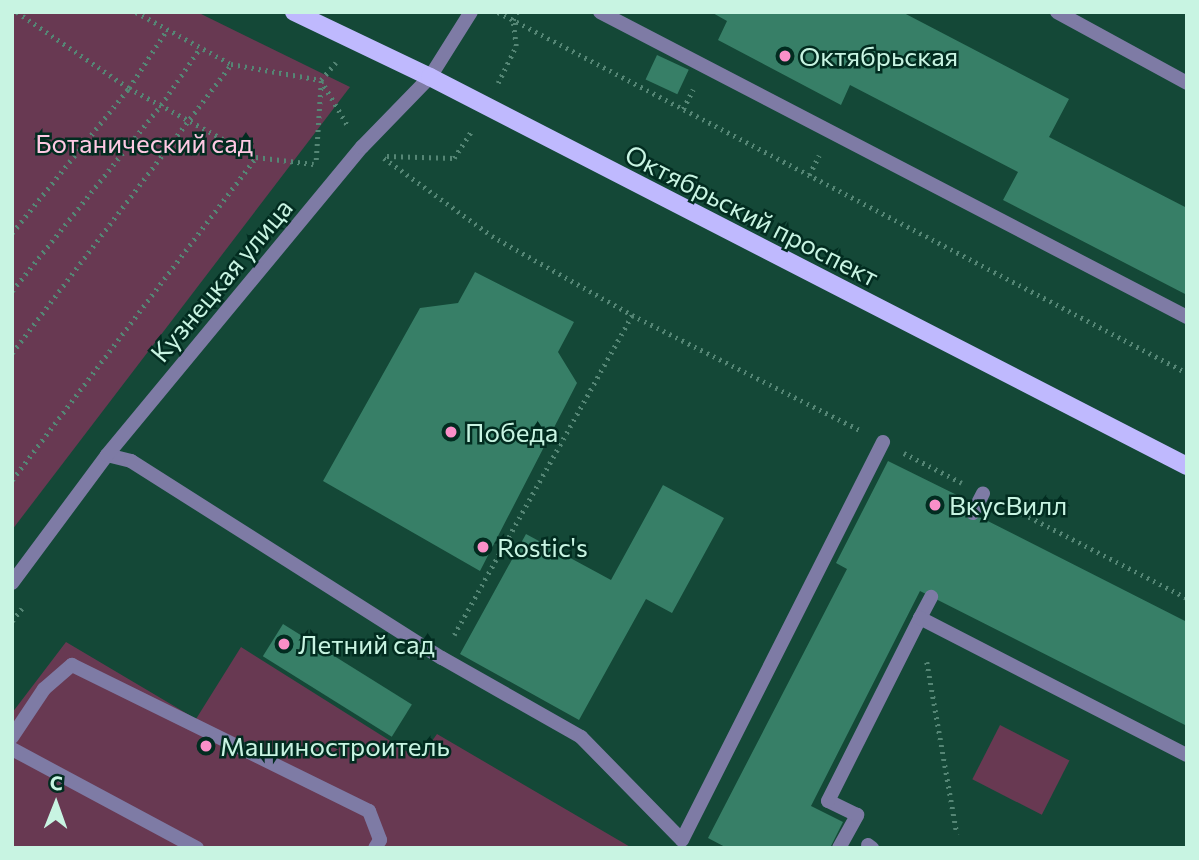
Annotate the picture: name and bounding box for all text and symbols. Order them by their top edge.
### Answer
place label: Октябрьская [799,40,958,72]
marker: Октябрьская [777,48,793,64]
park label: Ботанический сад [35,127,253,159]
street label: Октябрьский проспект [620,138,884,292]
street label: Кузнецкая улица [144,192,298,368]
place label: Победа [465,416,558,448]
marker: Победа [443,424,459,440]
place label: ВкусВилл [949,489,1067,521]
marker: ВкусВилл [927,497,943,513]
place label: Rostic's [497,531,588,563]
marker: Rostic's [475,539,491,555]
place label: Летний сад [298,628,435,660]
marker: Летний сад [276,636,292,652]
place label: Машиностроитель [220,730,450,762]
marker: Машиностроитель [198,738,214,754]
north arrow [21,769,91,839]
text: С [50,771,63,794]

